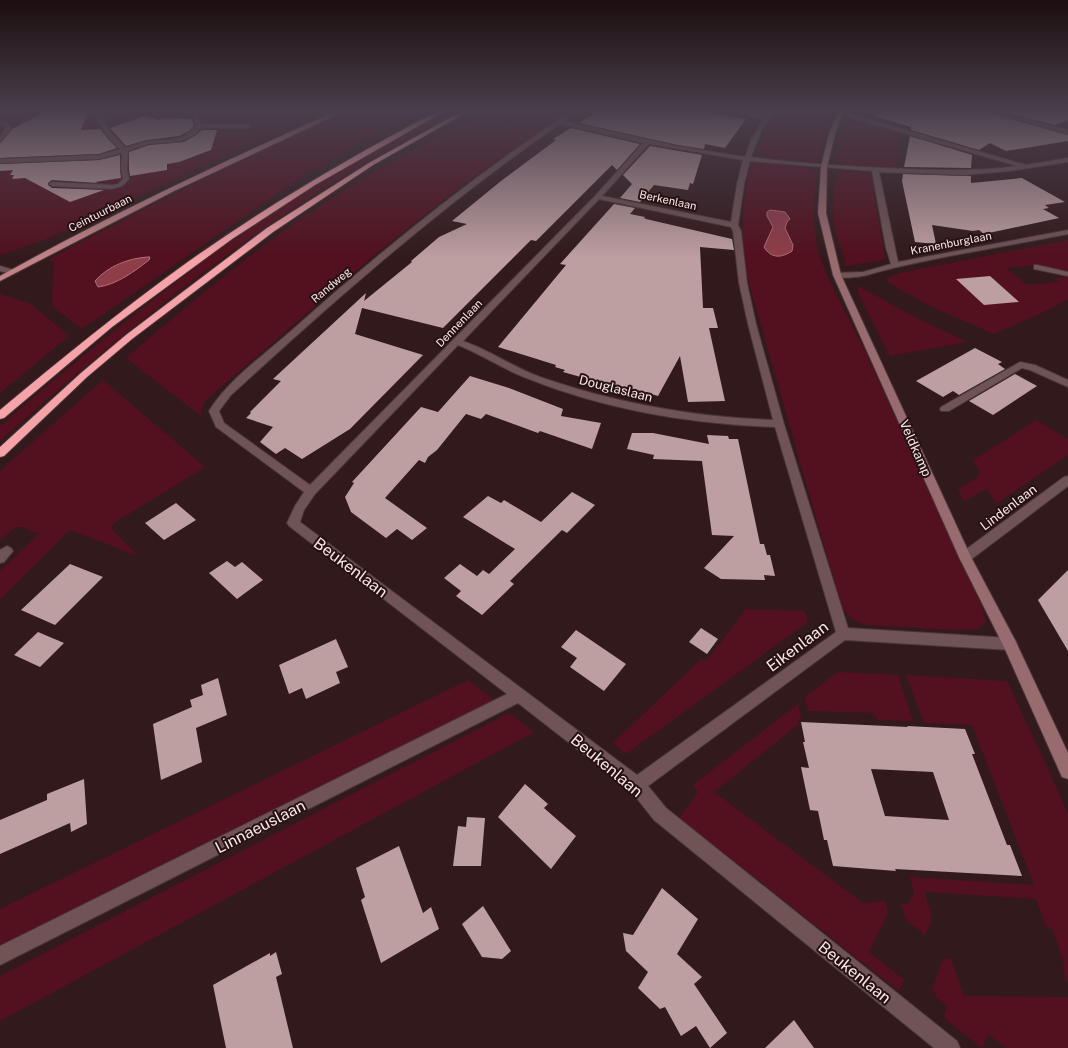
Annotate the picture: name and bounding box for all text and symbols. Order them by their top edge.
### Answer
street label: Berkenlaan [638,188,698,212]
street label: Ceintuurbaan [67,192,133,234]
street label: Kranenburglaan [909,229,993,257]
street label: Randweg [309,265,353,305]
street label: Dennenlaan [434,297,484,349]
street label: Douglaslaan [578,372,654,405]
street label: Veldkamp [896,418,935,479]
street label: Lindenlaan [977,481,1039,533]
street label: Beukenlaan [310,533,391,601]
street label: Eikenlaan [763,617,832,676]
street label: Beukenlaan [567,730,646,801]
street label: Linnaeuslaan [212,796,309,857]
street label: Beukenlaan [815,937,895,1007]

